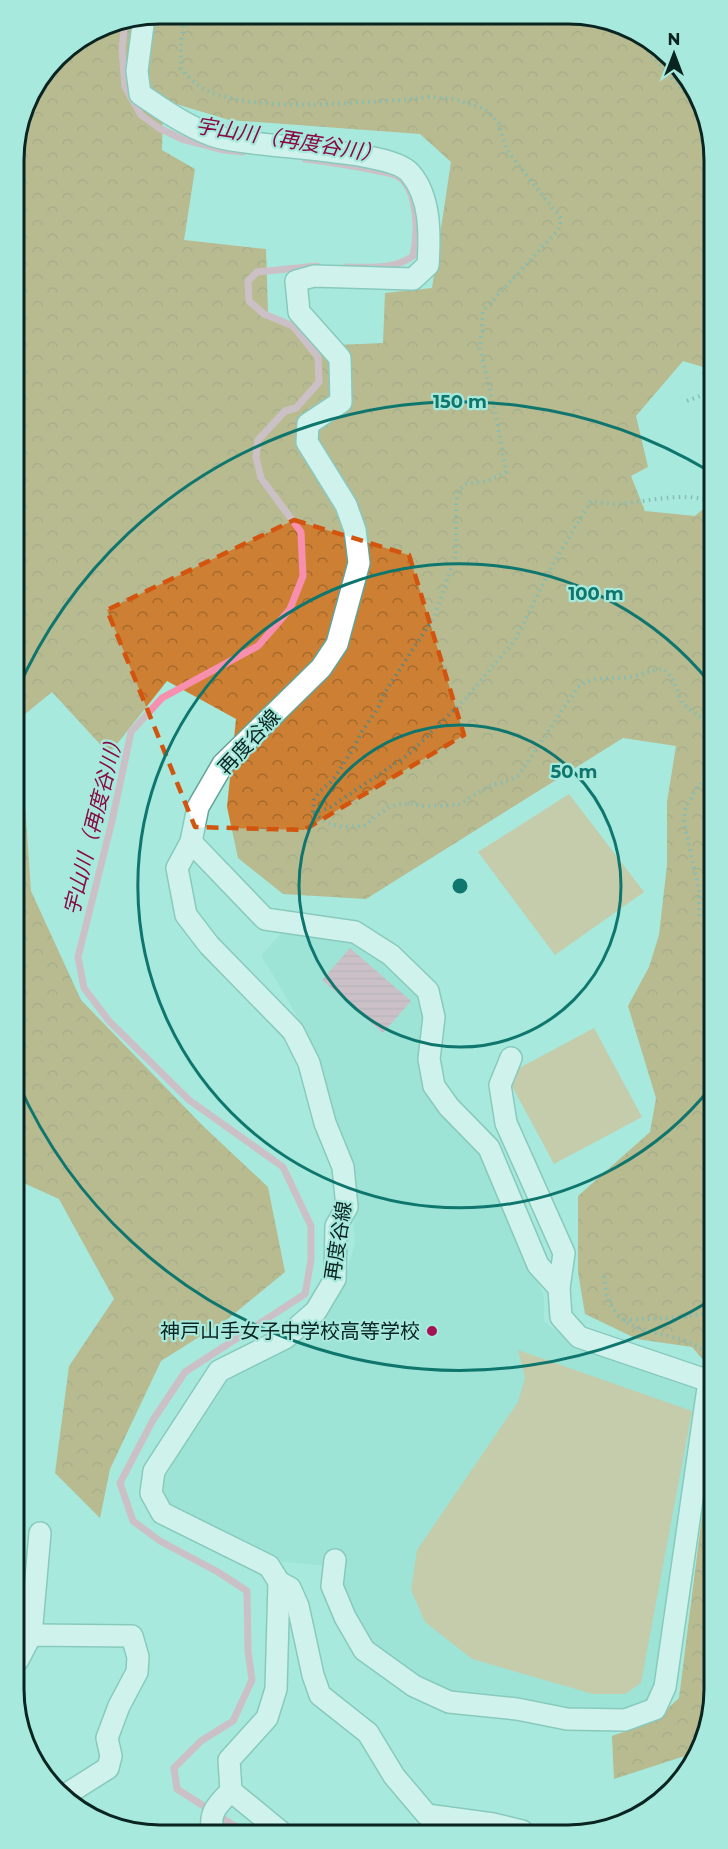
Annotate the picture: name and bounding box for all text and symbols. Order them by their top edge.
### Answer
north arrow [644,24,704,84]
text: N [668,30,680,49]
water label: 宇山川（再度谷川） [194,112,384,167]
text: 150 m [433,391,487,413]
text: 100 m [568,583,624,605]
street label: 再度谷線 [213,705,285,779]
water label: 宇山川（再度谷川） [59,728,129,918]
text: 50 m [551,761,597,783]
centre of rings [450,876,470,896]
street label: 再度谷線 [320,1200,356,1282]
place label: 神戸山手女子中学校高等学校 [160,1319,420,1343]
marker: 神戸山手女子中学校高等学校 [425,1324,439,1338]

